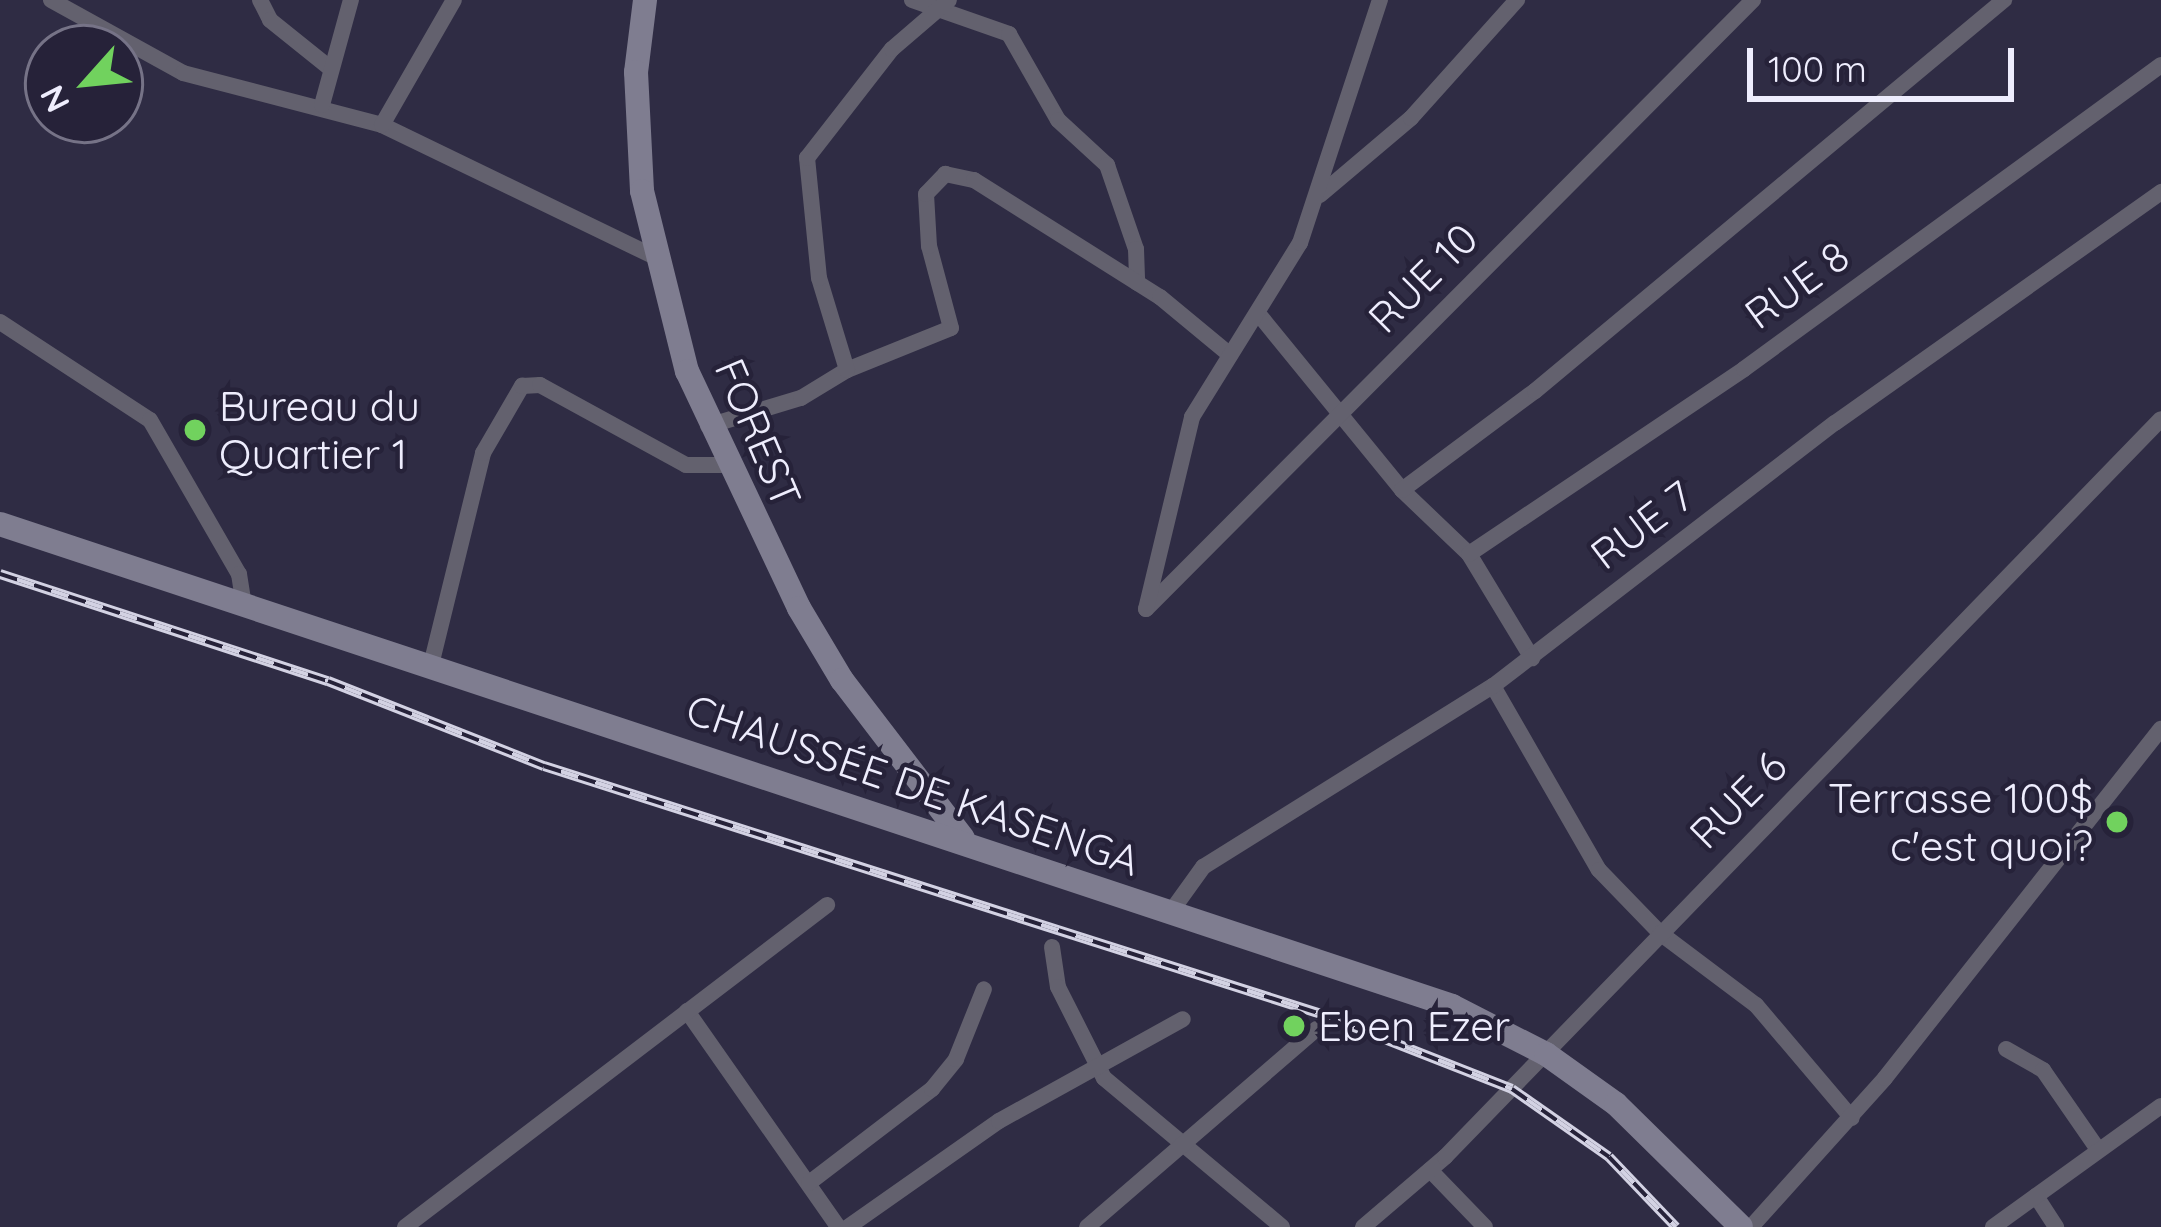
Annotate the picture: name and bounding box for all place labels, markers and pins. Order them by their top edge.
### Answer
place label: Bureau du Quartier 1 [219,381,420,480]
marker: Bureau du Quartier 1 [182,417,208,443]
place label: Terrasse 100$ c'est quoi? [1828,773,2093,872]
marker: Terrasse 100$ c'est quoi? [2104,809,2130,835]
place label: Eben Ezer [1318,1001,1510,1051]
marker: Eben Ezer [1281,1013,1307,1039]

